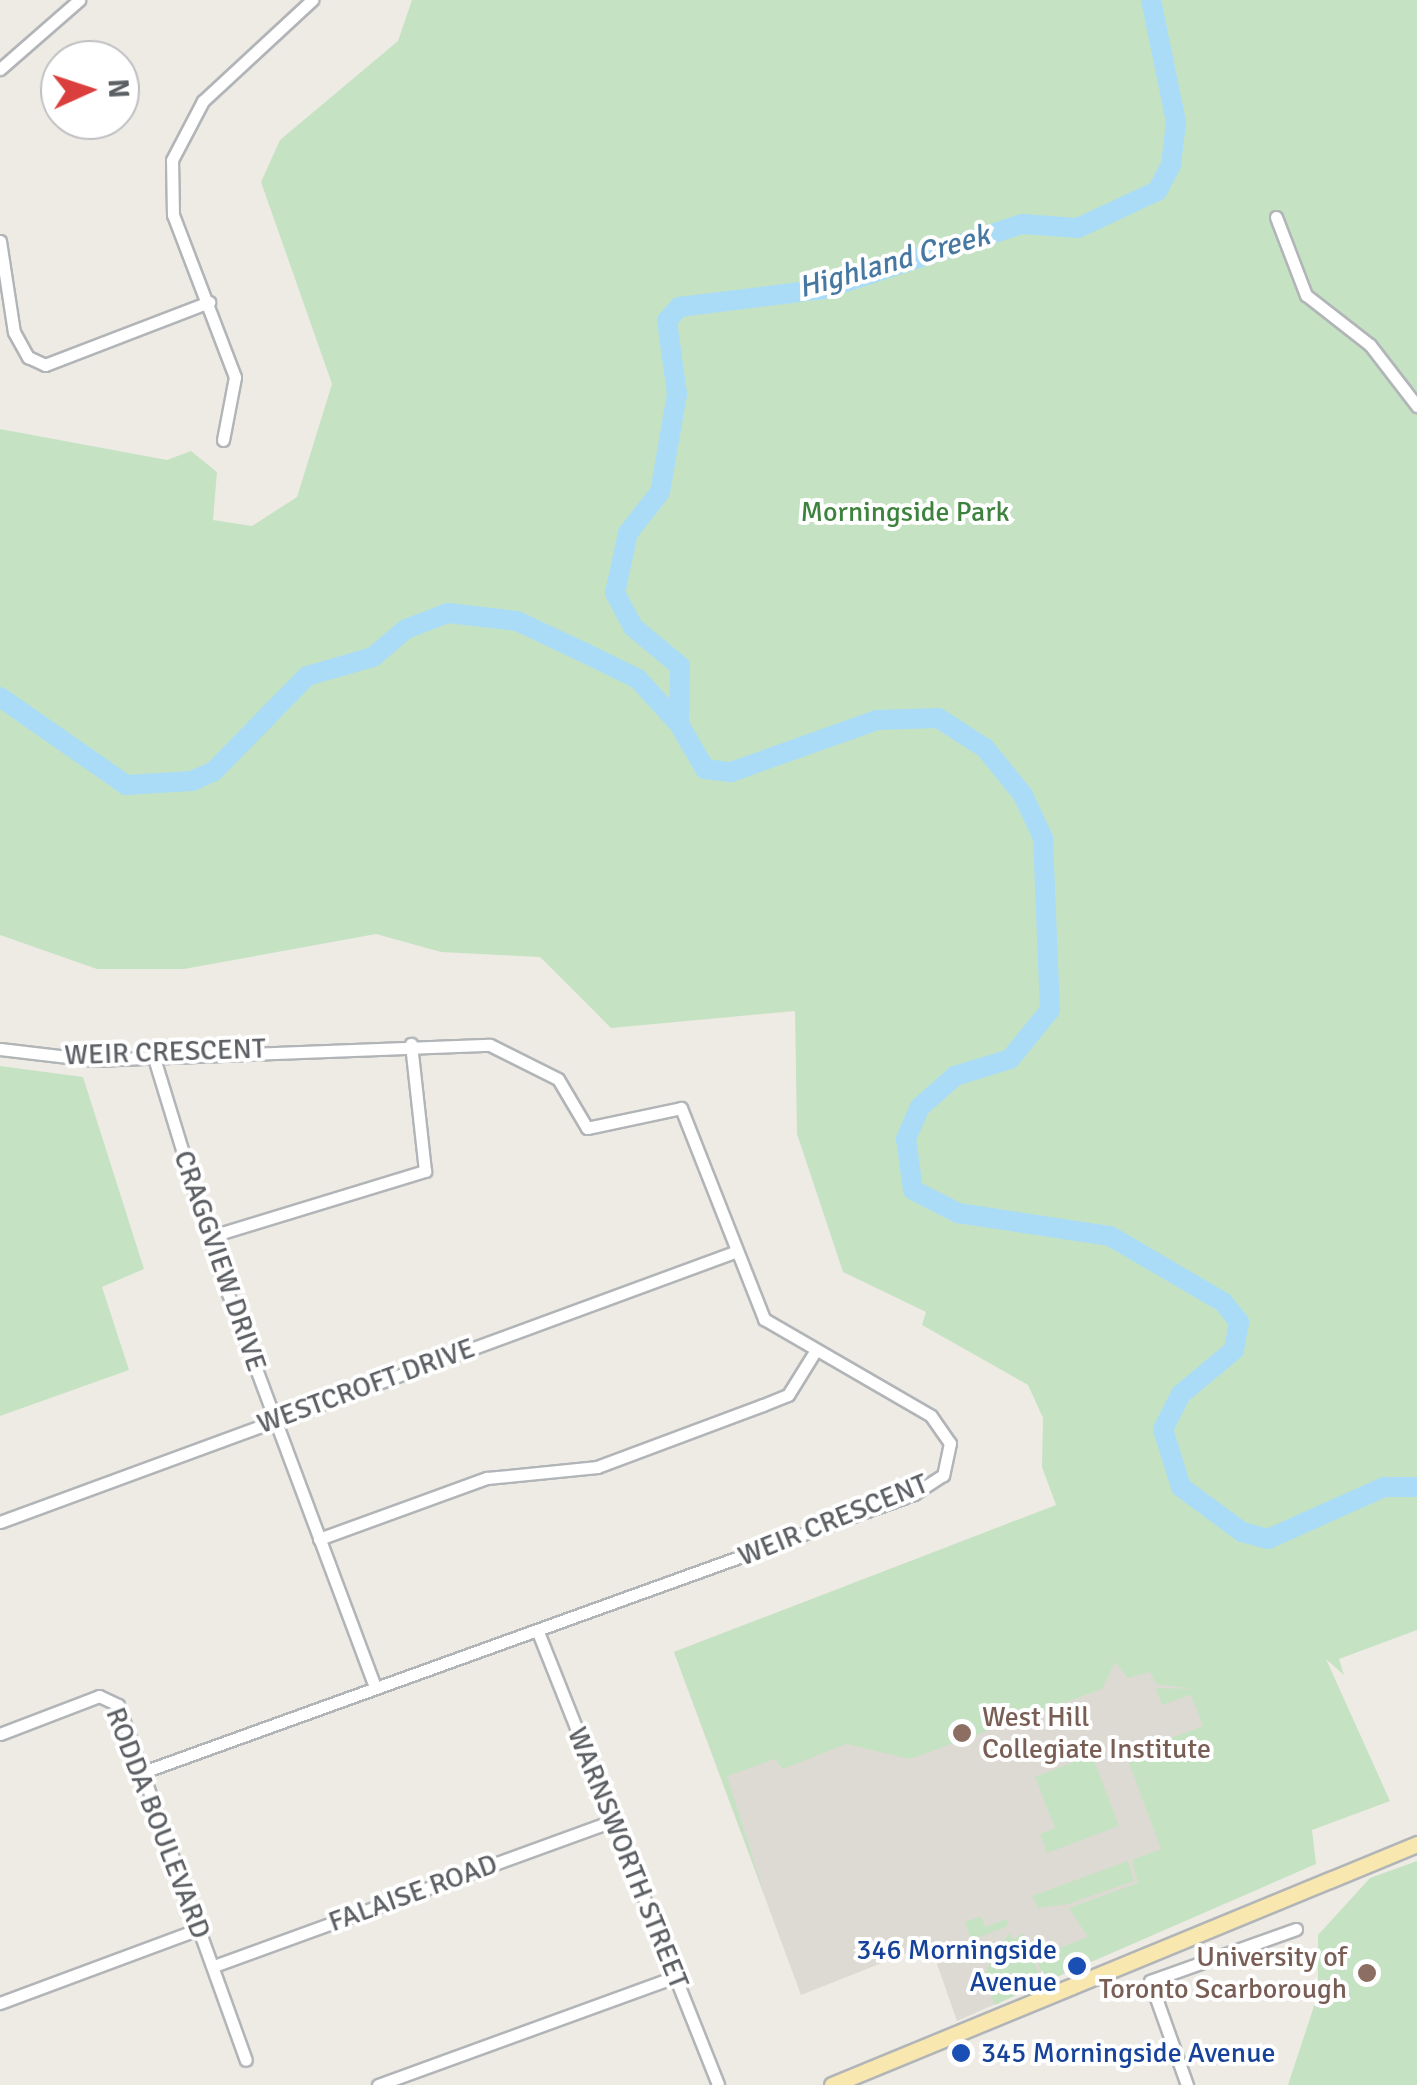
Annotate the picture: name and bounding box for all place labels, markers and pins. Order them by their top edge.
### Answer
place label: West Hill Collegiate Institute [982,1700,1211,1766]
marker: West Hill Collegiate Institute [951,1722,973,1744]
place label: 346 Morningside Avenue [856,1933,1057,1999]
place label: University of Toronto Scarborough [1099,1940,1347,2006]
marker: 346 Morningside Avenue [1066,1955,1088,1977]
marker: University of Toronto Scarborough [1356,1962,1378,1984]
place label: 345 Morningside Avenue [981,2036,1275,2070]
marker: 345 Morningside Avenue [950,2042,972,2064]

